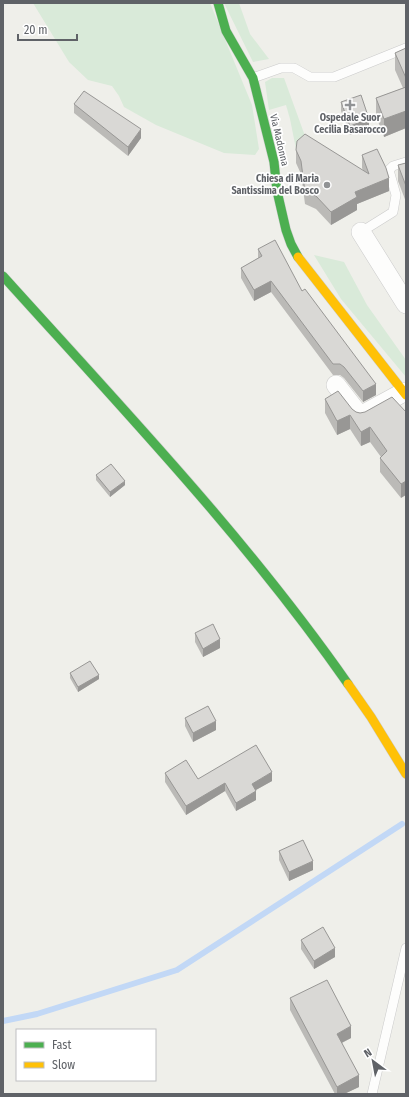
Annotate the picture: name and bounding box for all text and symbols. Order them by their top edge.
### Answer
scale bar [18,16,77,42]
text: 20 m [24,23,48,37]
marker: Ospedale Suor Cecilia Basarocco [344,99,356,111]
place label: Ospedale Suor Cecilia Basarocco [314,112,386,136]
street label: Via Madonna [267,113,291,167]
place label: Chiesa di Maria Santissima del Bosco [231,173,320,197]
marker: Chiesa di Maria Santissima del Bosco [322,180,332,190]
legend [16,1029,156,1081]
text: Fast [52,1038,71,1052]
north arrow [353,1041,393,1081]
text: N [362,1046,374,1060]
text: Slow [52,1058,75,1072]

